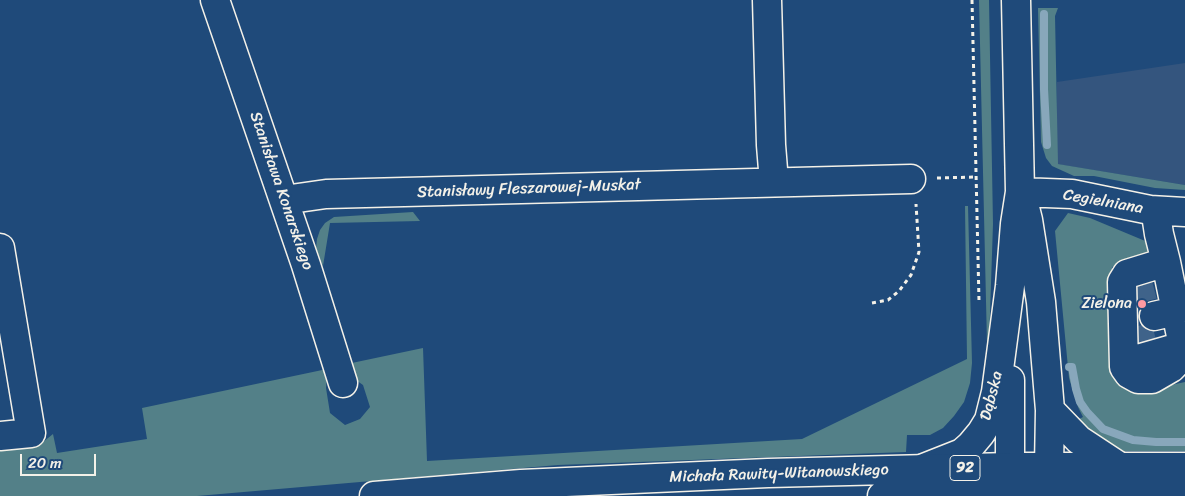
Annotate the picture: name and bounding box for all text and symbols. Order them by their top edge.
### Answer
street label: Stanisława Konarskiego [245,109,317,273]
street label: Stanisławy Fleszarowej-Muskat [417,176,641,202]
street label: Cegielniana [1062,186,1144,218]
place label: Zielona [1082,294,1132,314]
marker: Zielona [1136,298,1148,310]
street label: Dąbska [977,369,1007,423]
scale bar [22,444,99,476]
text: 20 m [28,450,62,476]
road number: 92 [950,456,980,480]
street label: Michała Rawity-Witanowskiego [669,461,889,487]

